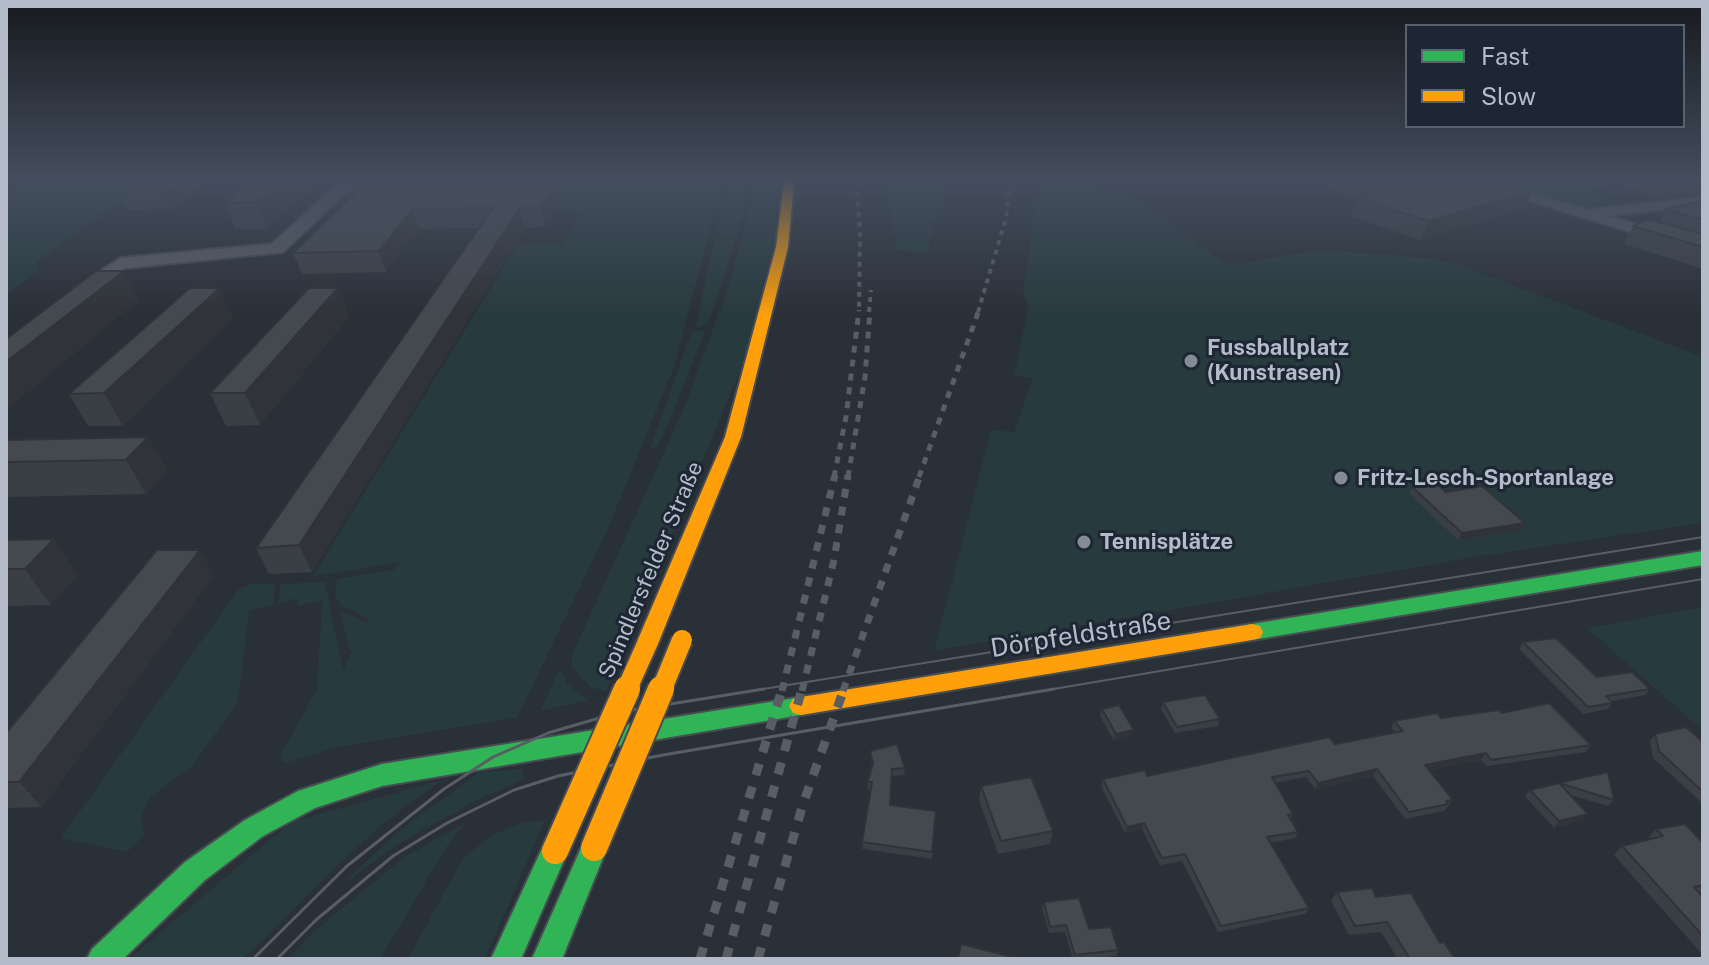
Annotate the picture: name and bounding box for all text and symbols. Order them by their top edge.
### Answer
legend [1405,24,1685,128]
text: Fast [1481,42,1529,70]
text: Slow [1481,82,1536,110]
place label: Fussballplatz (Kunstrasen) [1207,335,1349,386]
marker: Fussballplatz (Kunstrasen) [1182,352,1200,370]
street label: Spindlersfelder Straße [593,458,709,682]
place label: Fritz-Lesch-Sportanlage [1357,465,1614,491]
marker: Fritz-Lesch-Sportanlage [1332,469,1350,487]
place label: Tennisplätze [1100,529,1233,555]
marker: Tennisplätze [1075,533,1093,551]
street label: Dörpfeldstraße [988,605,1174,665]

